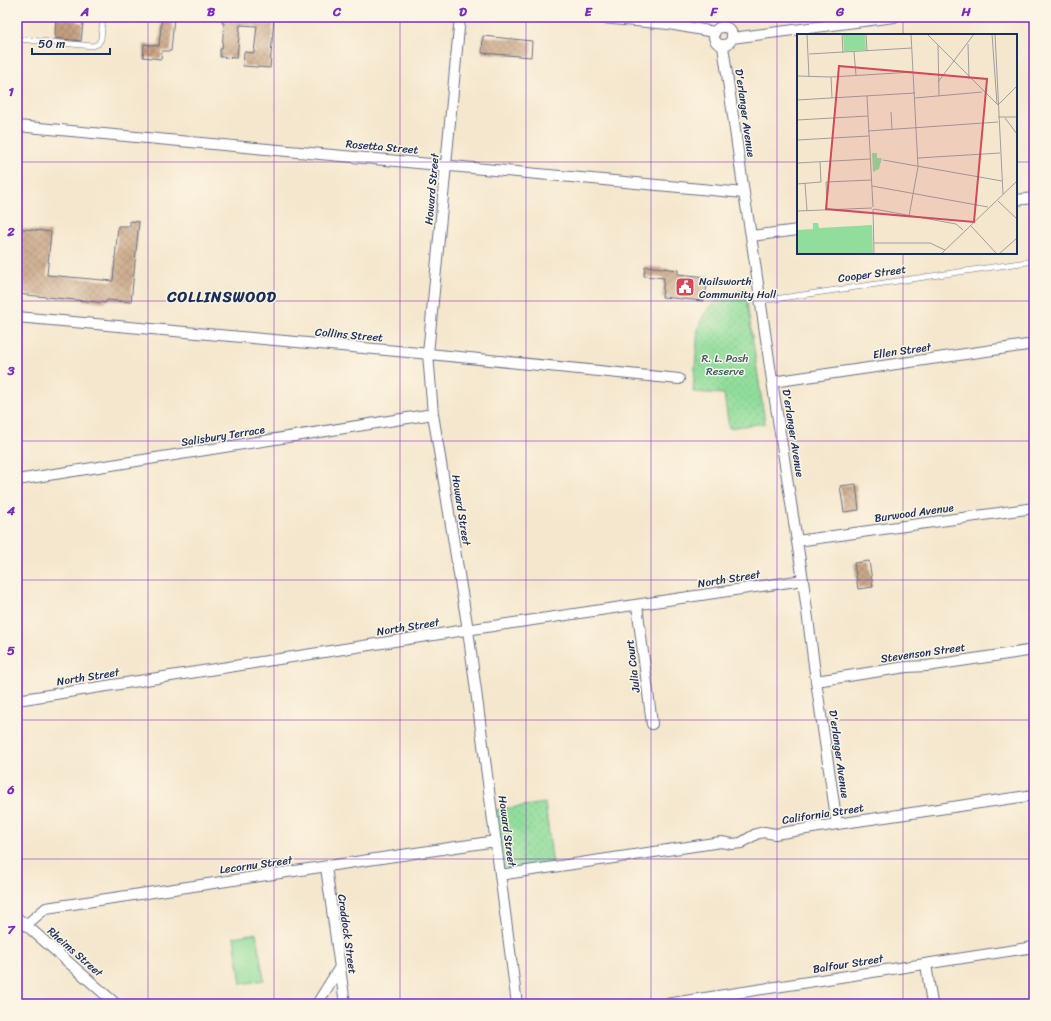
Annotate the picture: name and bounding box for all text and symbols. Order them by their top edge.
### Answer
text: A [80,0,89,23]
text: B [207,0,216,23]
text: C [332,0,342,23]
text: D [459,0,467,23]
text: E [584,0,593,23]
text: F [709,0,718,23]
text: G [835,0,845,23]
text: H [960,0,971,23]
scale bar [32,30,110,56]
text: 50 m [38,33,65,55]
inset map [797,34,1017,254]
street label: D'erlanger Avenue [729,68,761,159]
text: 1 [8,80,14,103]
street label: Rosetta Street [345,134,419,160]
street label: Howard Street [419,152,445,226]
text: 2 [6,220,15,243]
street label: Cooper Street [837,260,907,288]
place label: Nailsworth Community Hall [699,272,777,304]
public building icon: Nailsworth Community Hall [674,276,696,298]
district label: COLLINSWOOD [166,284,277,310]
street label: Collins Street [314,323,384,347]
street label: Ellen Street [872,337,933,364]
park label: R. L. Pash Reserve [702,349,749,381]
text: 3 [6,359,15,382]
street label: D'erlanger Avenue [777,388,809,479]
street label: Salisbury Terrace [180,420,267,452]
street label: Howard Street [446,473,476,547]
street label: Burwood Avenue [873,498,955,528]
text: 4 [6,499,16,522]
street label: North Street [696,565,762,593]
street label: North Street [375,613,441,641]
street label: Julia Court [620,638,646,695]
street label: Stevenson Street [879,638,967,668]
text: 5 [7,639,15,662]
street label: North Street [55,663,121,691]
street label: D'erlanger Avenue [823,709,855,800]
text: 6 [6,778,15,801]
street label: Howard Street [493,794,521,868]
street label: California Street [781,798,865,830]
street label: Lecornu Street [219,850,294,879]
street label: Craddock Street [332,893,362,975]
text: 7 [7,918,16,941]
street label: Rheims Street [43,922,108,982]
street label: Balfour Street [811,949,885,979]

